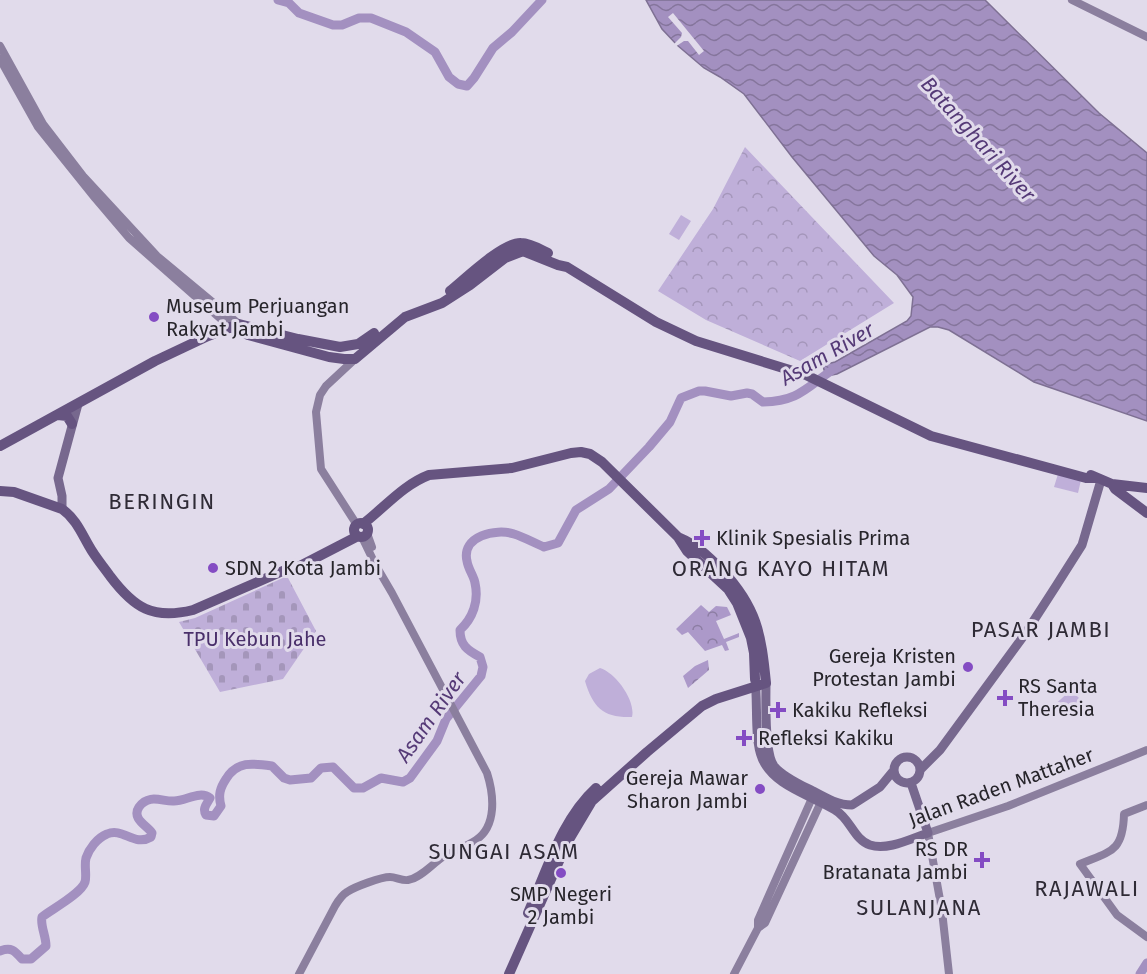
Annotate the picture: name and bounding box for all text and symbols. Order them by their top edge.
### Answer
water label: Batanghari River [915,71,1041,207]
place label: Museum Perjuangan Rakyat Jambi [166,294,349,341]
marker: Museum Perjuangan Rakyat Jambi [147,310,161,324]
water label: Asam River [775,316,879,392]
district label: BERINGIN [108,488,216,515]
place label: Klinik Spesialis Prima [716,526,910,550]
marker: Klinik Spesialis Prima [693,529,711,547]
district label: ORANG KAYO HITAM [672,555,890,582]
place label: SDN 2 Kota Jambi [225,556,381,580]
marker: SDN 2 Kota Jambi [206,561,220,575]
district label: PASAR JAMBI [971,616,1111,643]
park label: TPU Kebun Jahe [183,627,327,651]
place label: Gereja Kristen Protestan Jambi [812,644,956,691]
marker: Gereja Kristen Protestan Jambi [961,660,975,674]
water label: Asam River [390,666,472,768]
place label: RS Santa Theresia [1018,674,1098,721]
marker: RS Santa Theresia [996,689,1014,707]
place label: Kakiku Refleksi [792,698,928,722]
marker: Kakiku Refleksi [769,701,787,719]
place label: Refleksi Kakiku [758,726,894,750]
marker: Refleksi Kakiku [735,729,753,747]
street label: Jalan Raden Mattaher [905,742,1097,832]
place label: Gereja Mawar Sharon Jambi [626,766,748,813]
marker: Gereja Mawar Sharon Jambi [753,782,767,796]
place label: RS DR Bratanata Jambi [822,837,968,884]
district label: SUNGAI ASAM [428,838,580,865]
marker: RS DR Bratanata Jambi [973,851,991,869]
marker: SMP Negeri 2 Jambi [554,866,568,880]
district label: RAJAWALI [1034,875,1140,902]
place label: SMP Negeri 2 Jambi [510,882,612,929]
district label: SULANJANA [856,894,982,921]

